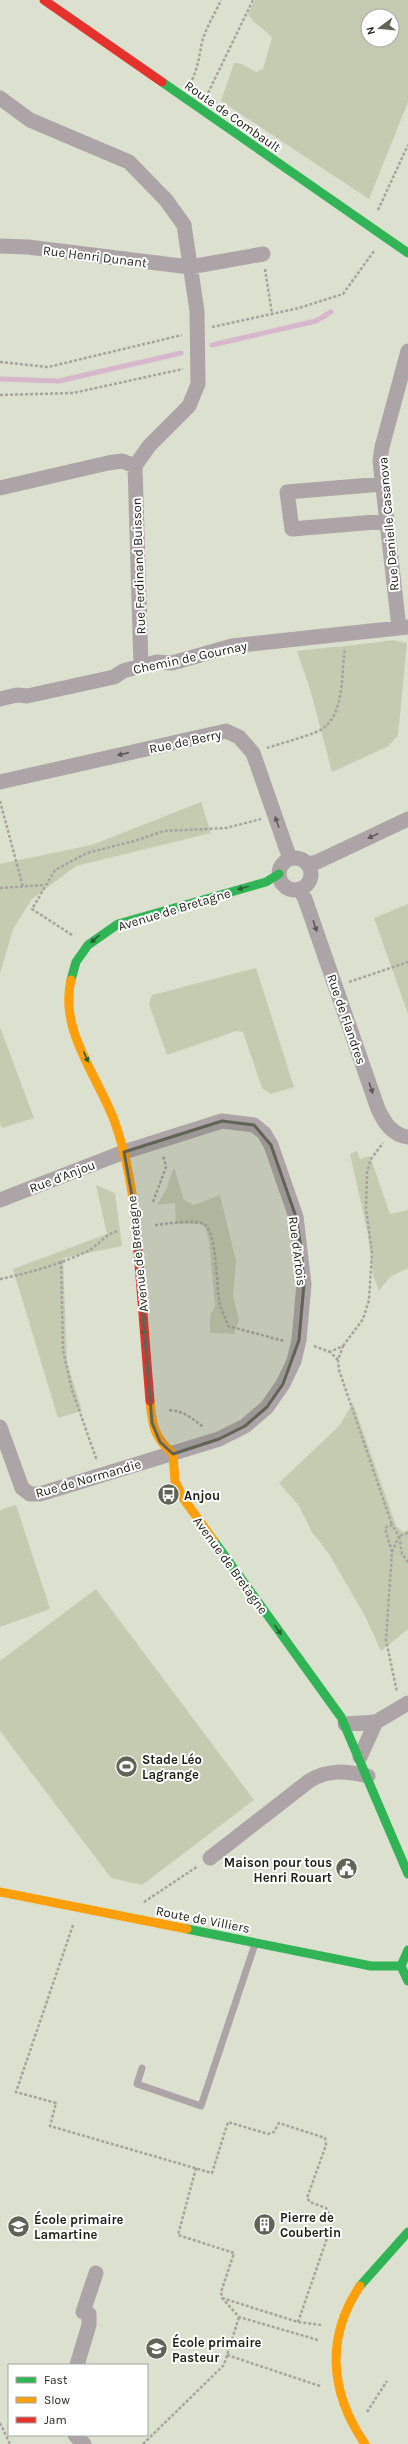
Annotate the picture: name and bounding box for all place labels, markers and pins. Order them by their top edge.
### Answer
bus stop icon: Anjou [155,1482,181,1508]
place label: Anjou [184,1488,220,1503]
place label: Stade Léo Lagrange [142,1752,202,1782]
sports icon: Stade Léo Lagrange [114,1753,140,1779]
place label: Maison pour tous Henri Rouart [224,1855,332,1885]
public building icon: Maison pour tous Henri Rouart [334,1856,360,1882]
place label: École primaire Lamartine [34,2210,124,2242]
place label: Pierre de Coubertin [280,2210,341,2240]
building icon: Pierre de Coubertin [252,2211,278,2237]
school or university icon: École primaire Lamartine [6,2213,32,2239]
place label: École primaire Pasteur [172,2333,262,2365]
school or university icon: École primaire Pasteur [143,2336,169,2362]

